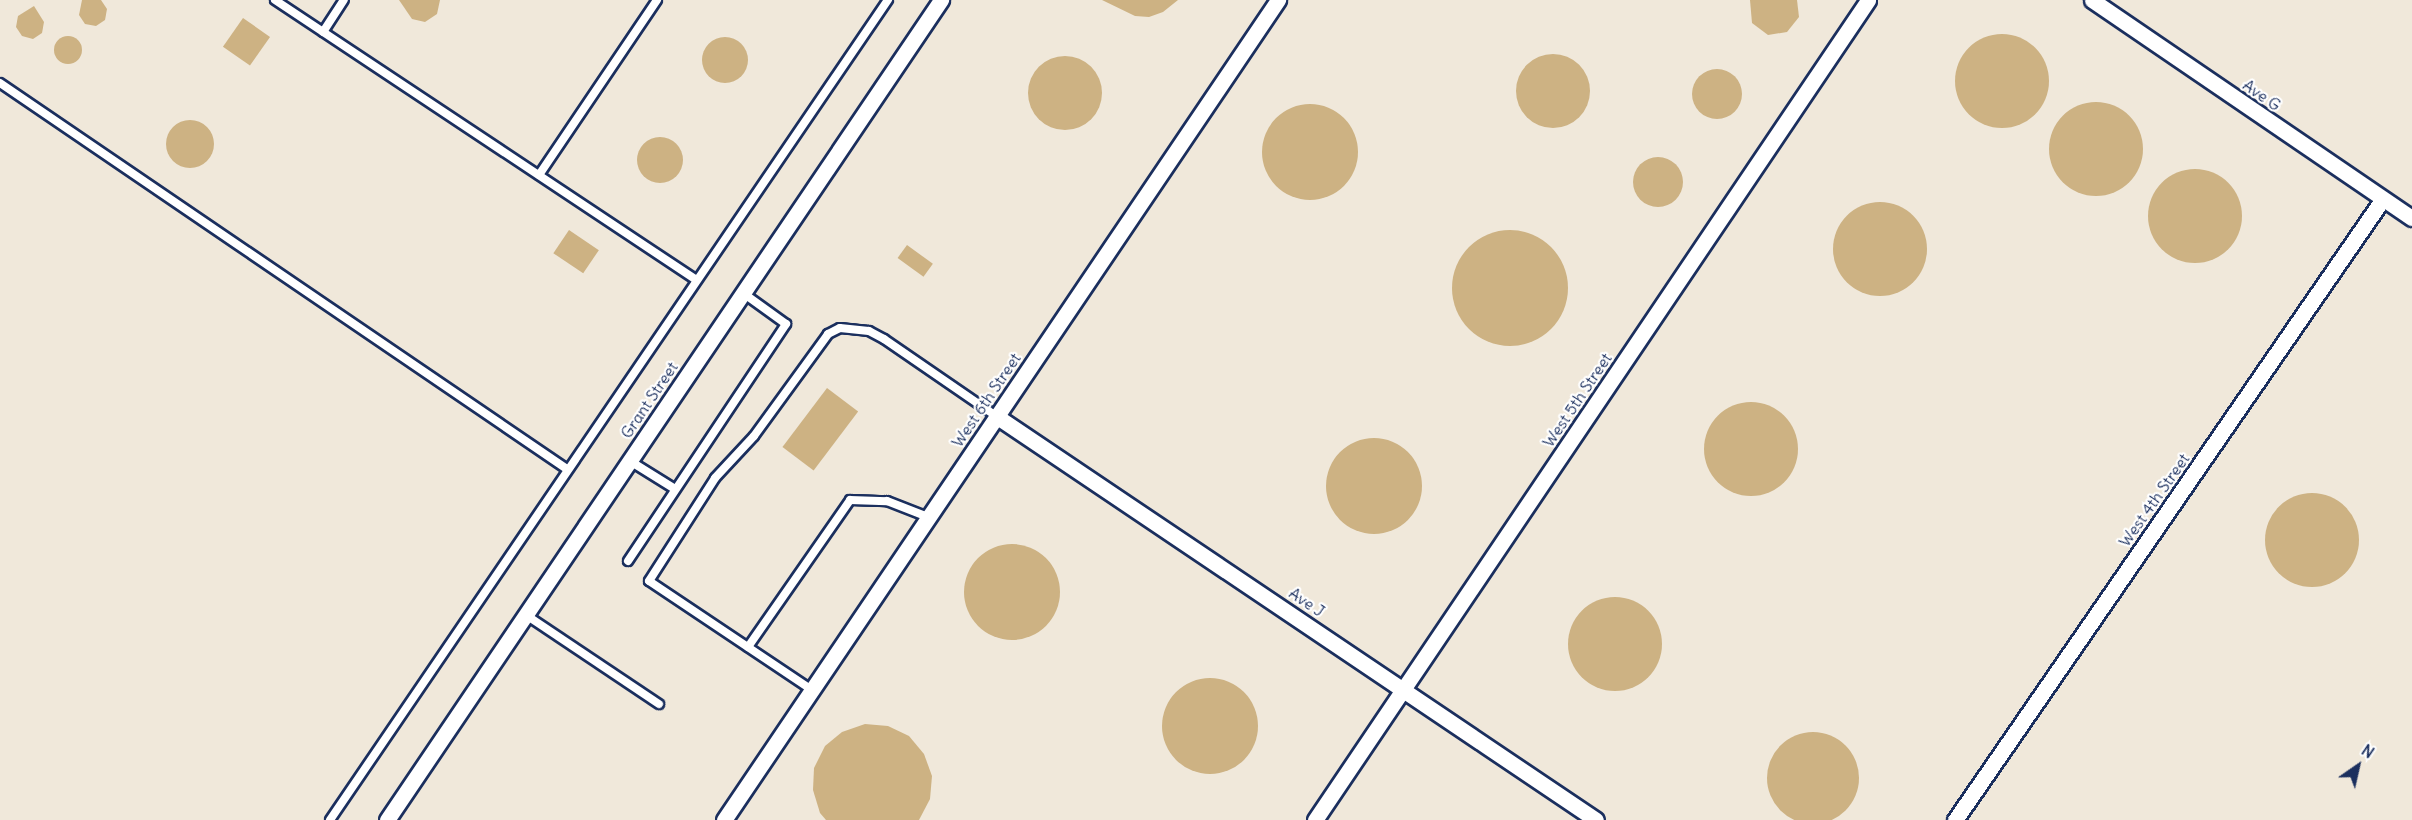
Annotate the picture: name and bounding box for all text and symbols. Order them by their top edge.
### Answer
street label: Ave G [2239,75,2285,115]
street label: West 6th Street [947,349,1025,451]
street label: West 5th Street [1538,349,1616,451]
street label: Grant Street [616,358,682,442]
street label: West 4th Street [2115,450,2193,550]
street label: Ave J [1286,583,1328,621]
north arrow [2328,736,2388,796]
text: N [2358,740,2378,762]

